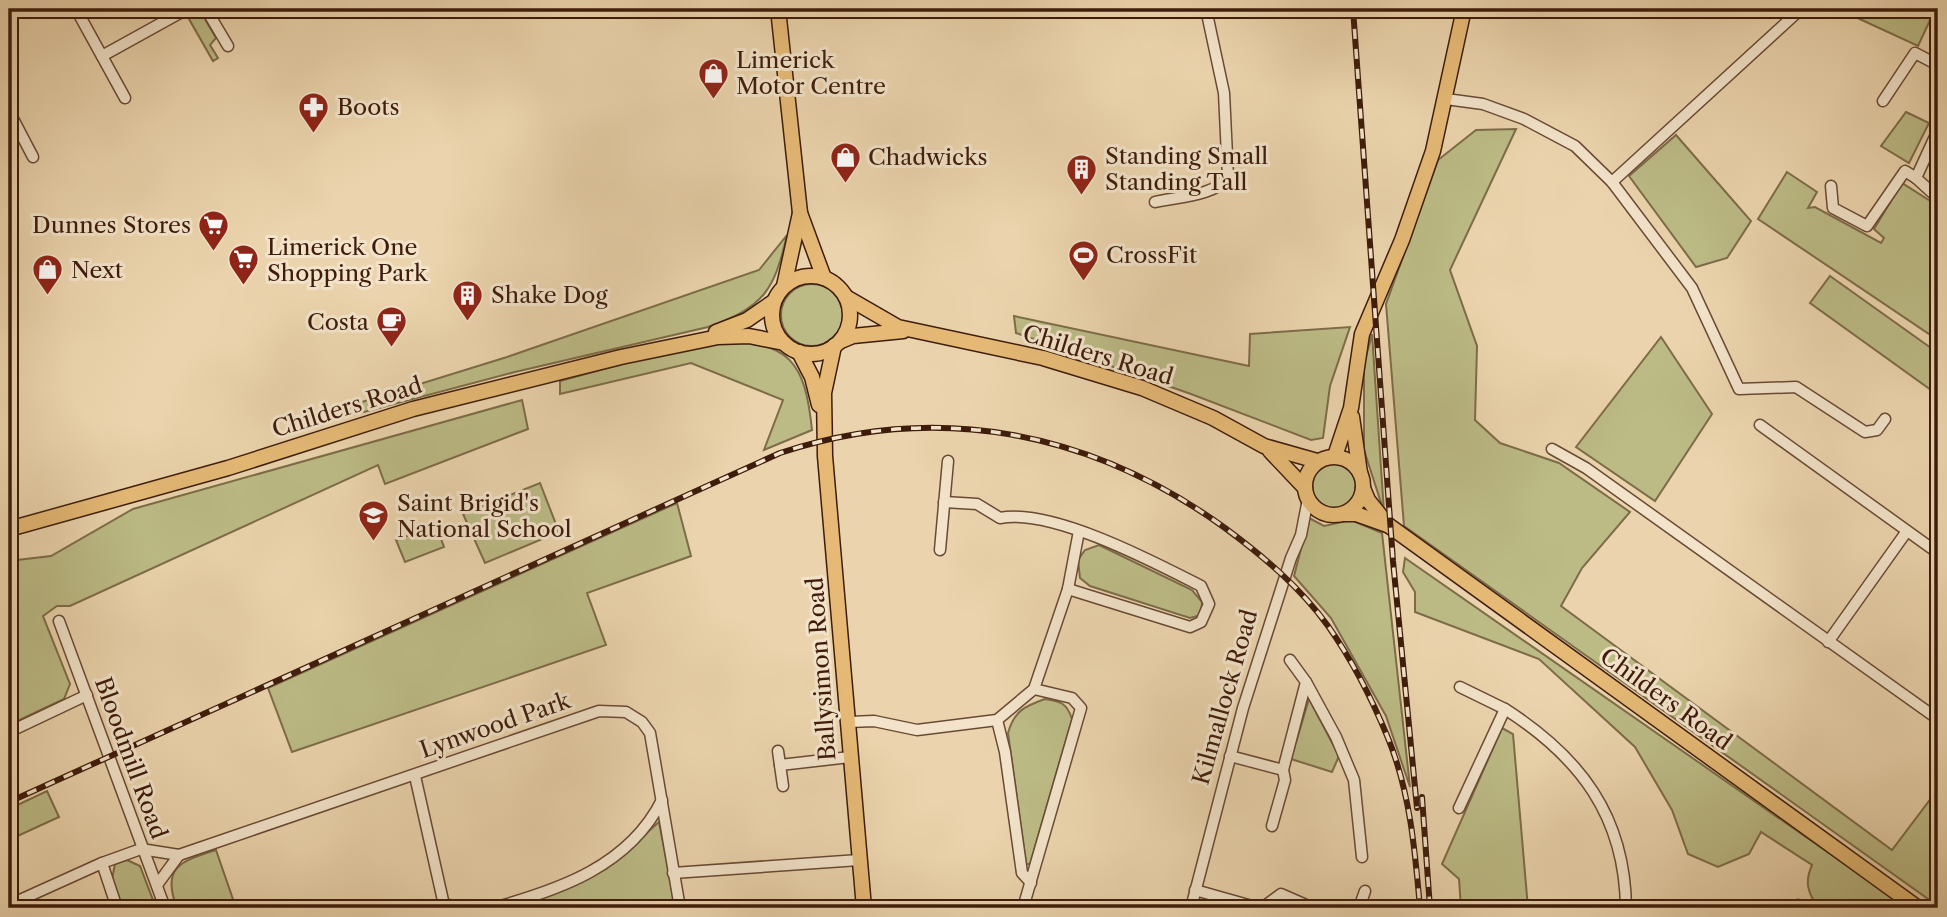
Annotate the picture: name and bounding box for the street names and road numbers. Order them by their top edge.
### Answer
street label: Childers Road [1020,319,1176,391]
street label: Childers Road [269,371,425,443]
street label: Ballysimon Road [801,576,841,762]
street label: Kilmallock Road [1187,606,1263,788]
street label: Childers Road [1595,642,1737,756]
street label: Bloodmill Road [89,673,173,843]
street label: Lynwood Park [416,686,575,764]

